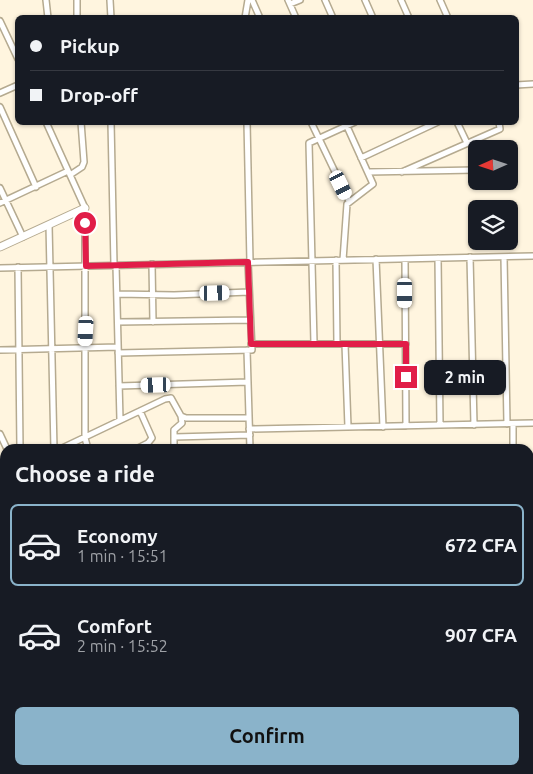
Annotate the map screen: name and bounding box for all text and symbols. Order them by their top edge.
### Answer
text: Pickup [60,35,120,57]
text: Drop-off [60,84,138,106]
north arrow [468,140,518,190]
map controls [468,140,518,250]
car [327,168,354,202]
button: layers [468,200,518,250]
route start [74,212,96,234]
car [397,278,412,308]
car [199,285,230,301]
car [77,316,94,346]
callout: 2 min [424,360,506,394]
route end [395,366,417,388]
text: 2 min [445,368,485,386]
car [140,377,171,393]
text: Choose a ride [15,461,155,486]
icon: car [17,523,62,568]
text: Economy [77,525,158,547]
text: 672 CFA [445,534,517,556]
text: 1 min · 15:51 [77,547,168,565]
icon: car [17,613,62,658]
text: Comfort [77,615,152,637]
text: 907 CFA [445,624,517,646]
text: 2 min · 15:52 [77,637,168,655]
button: Confirm [15,707,519,765]

